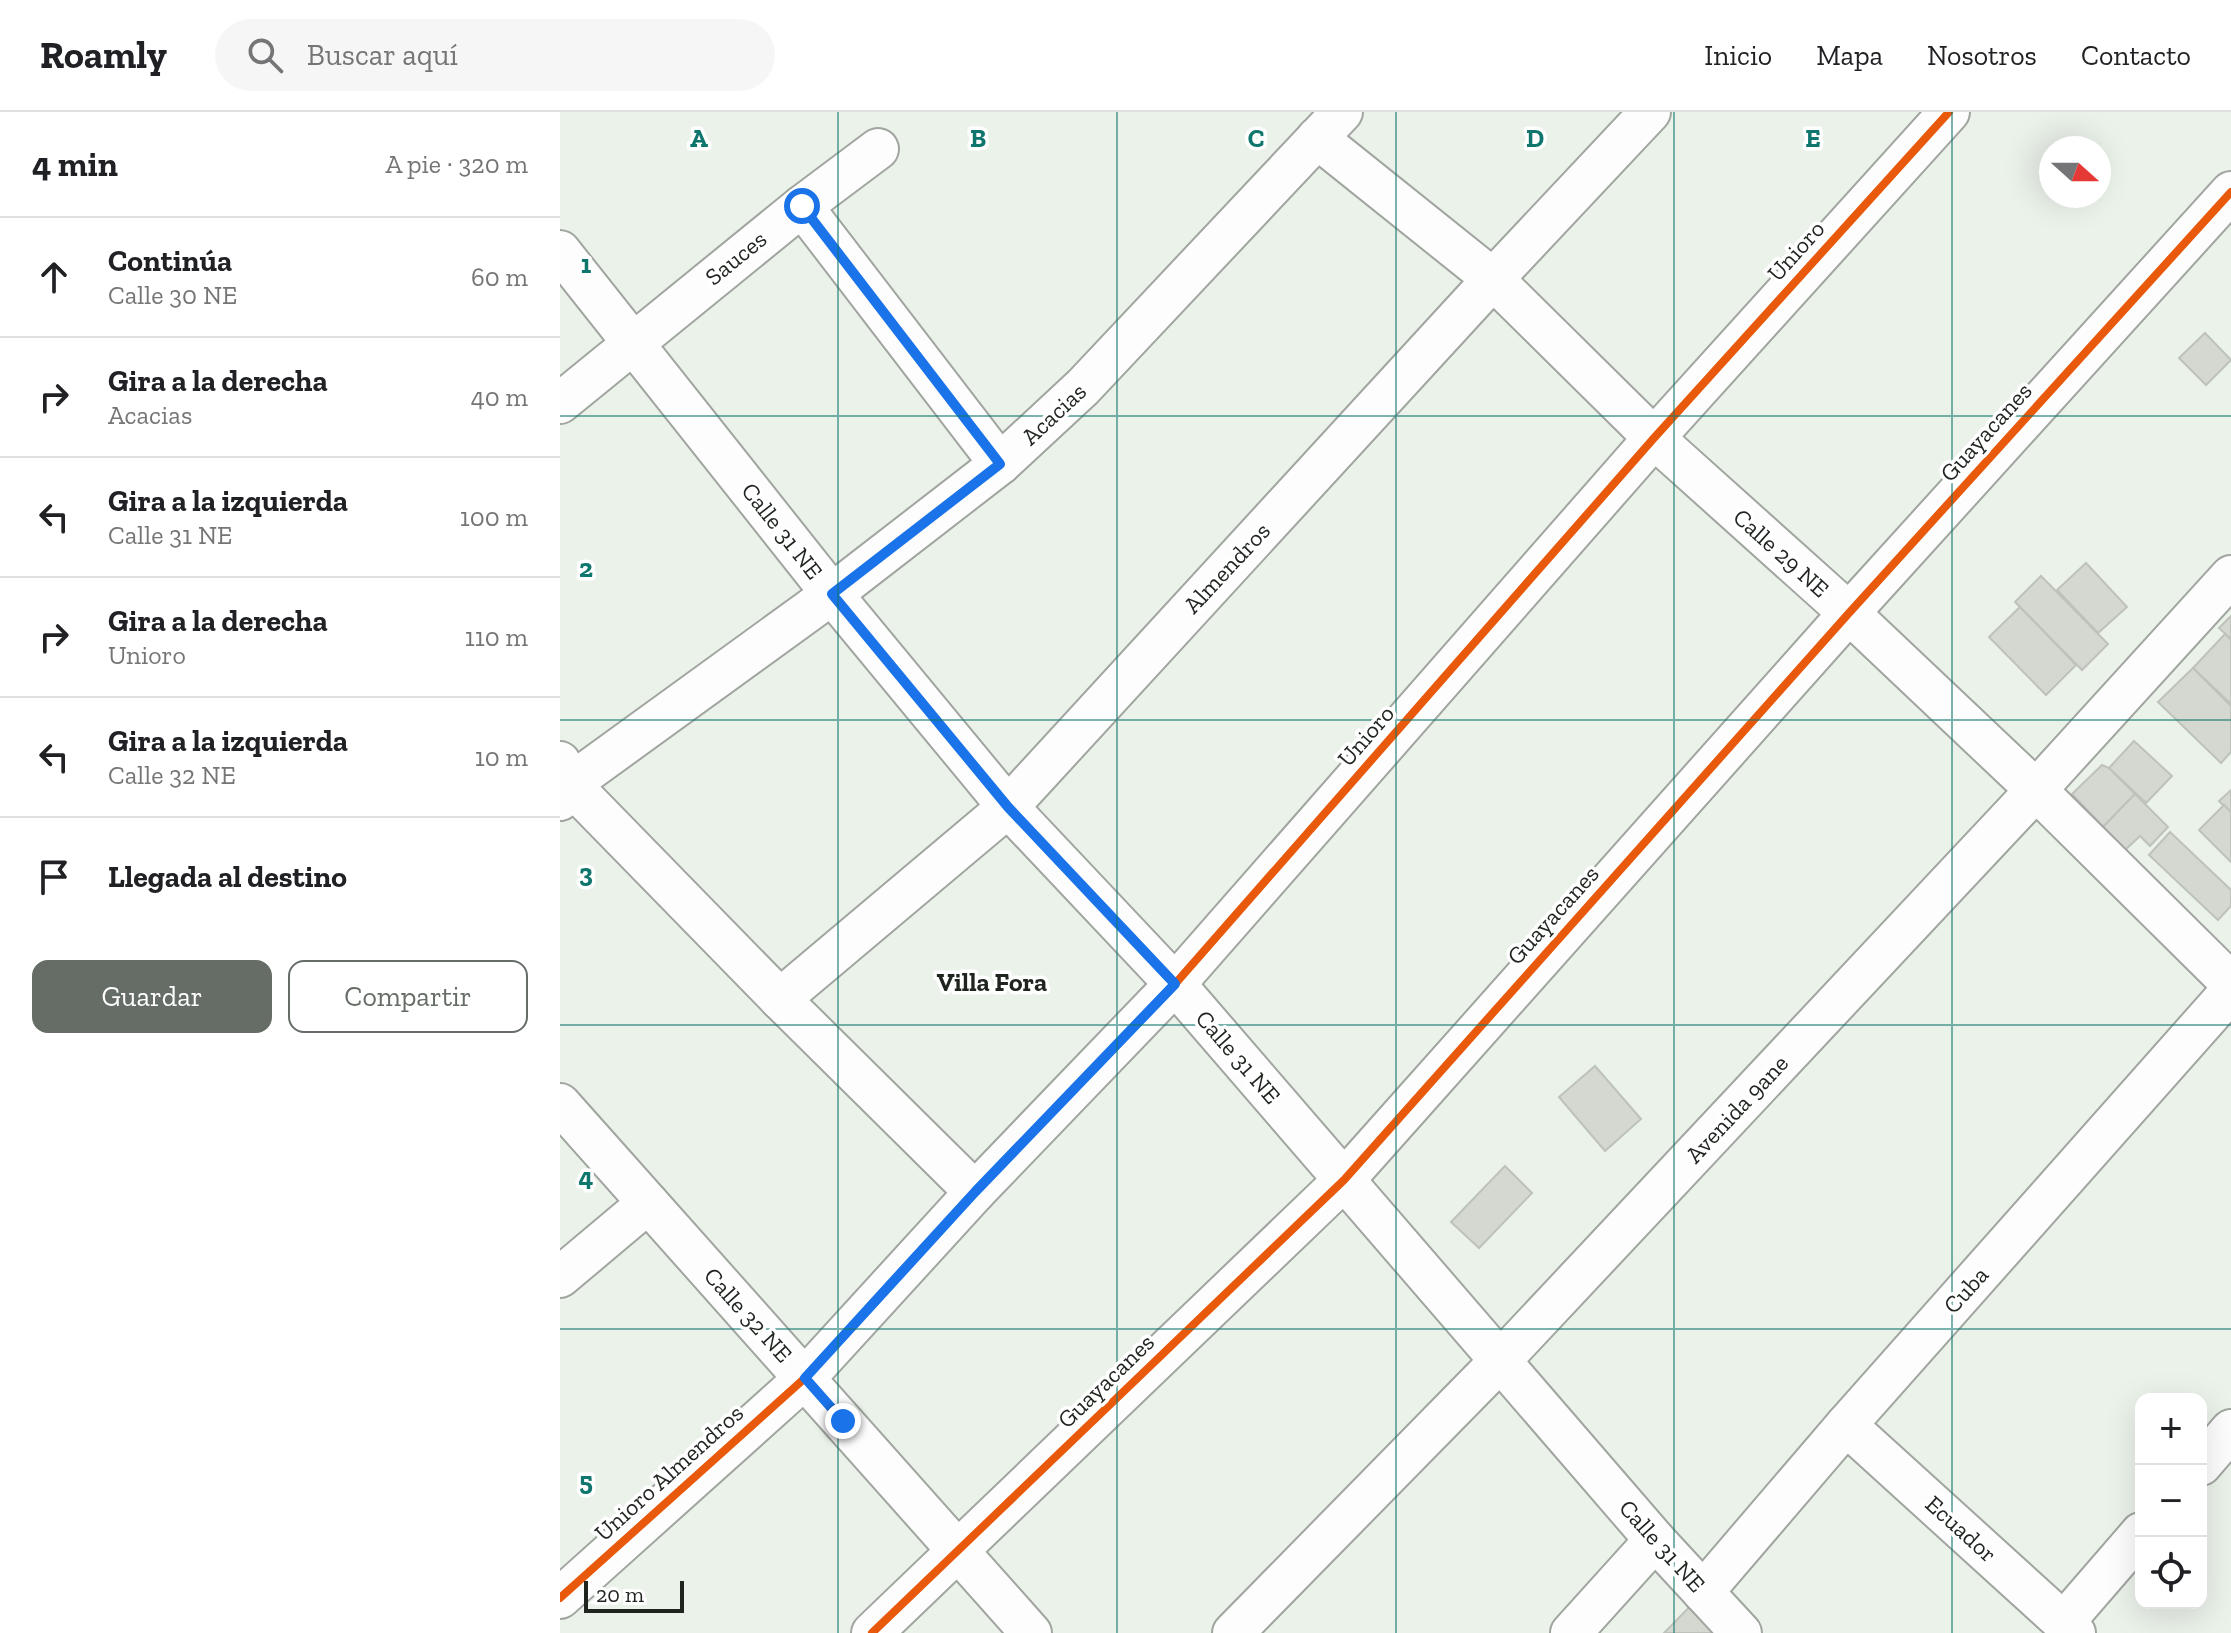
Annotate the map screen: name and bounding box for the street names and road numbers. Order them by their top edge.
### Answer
street label: Unioro [1761,214,1830,287]
street label: Sauces [699,224,772,291]
street label: Acacias [1015,376,1092,451]
street label: Guayacanes [1934,376,2038,487]
street label: Calle 31 NE [736,477,829,585]
street label: Calle 29 NE [1727,502,1835,603]
street label: Almendros [1177,516,1276,619]
street label: Unioro [1331,699,1400,772]
street label: Guayacanes [1501,859,1605,970]
street label: Calle 31 NE [1190,1004,1287,1110]
street label: Avenida 9ane [1679,1048,1794,1169]
street label: Cuba [1937,1260,1995,1319]
street label: Calle 32 NE [698,1261,799,1368]
street label: Guayacanes [1051,1327,1160,1434]
street label: Unioro Almendros [588,1398,749,1547]
street label: Ecuador [1920,1489,2003,1568]
street label: Calle 31 NE [1613,1493,1712,1598]

